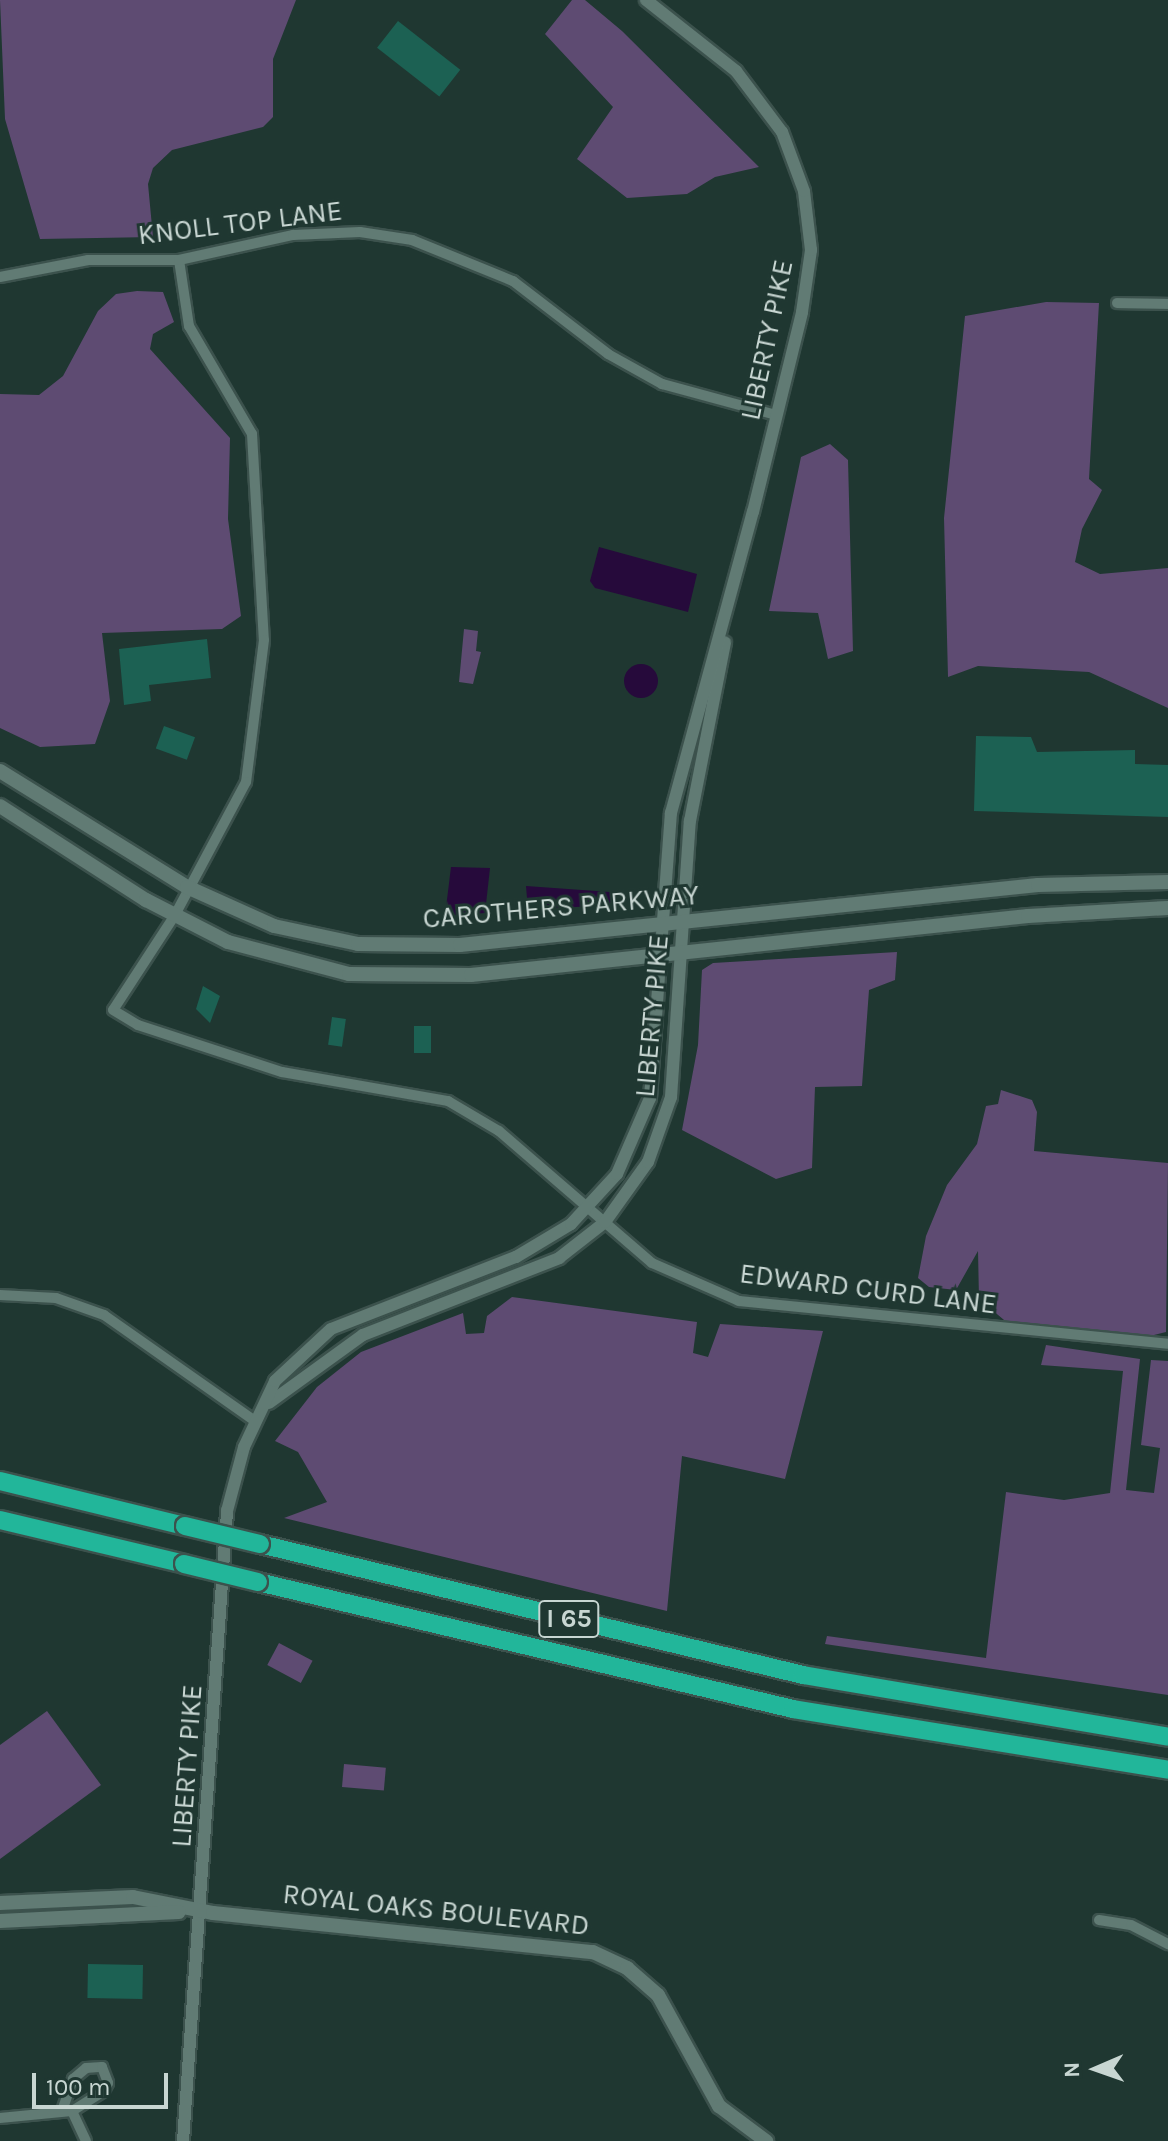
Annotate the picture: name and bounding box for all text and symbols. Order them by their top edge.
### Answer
street label: KNOLL TOP LANE [136,194,344,252]
street label: LIBERTY PIKE [734,257,800,423]
street label: CAROTHERS PARKWAY [421,878,701,936]
street label: LIBERTY PIKE [628,933,676,1099]
street label: EDWARD CURD LANE [738,1257,998,1321]
road number: I 65 [537,1597,601,1641]
street label: LIBERTY PIKE [165,1683,209,1849]
street label: ROYAL OAKS BOULEVARD [281,1877,591,1943]
north arrow [1056,2029,1136,2109]
scale bar [36,2057,172,2107]
text: N [1059,2061,1085,2078]
text: 100 m [46,2073,111,2101]

